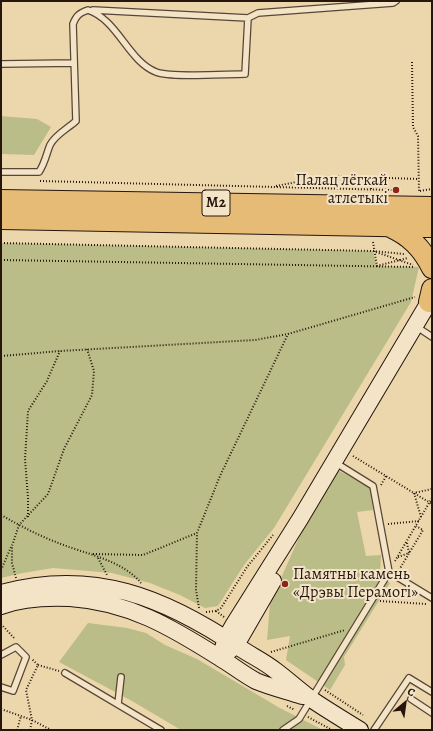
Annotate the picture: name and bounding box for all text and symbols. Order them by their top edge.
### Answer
place label: Палац лёгкай атлетыкі [296,171,388,209]
marker: Палац лёгкай атлетыкі [391,185,401,195]
road number: М2 [202,190,230,216]
place label: Памятны камень «Дрэвы Перамогі» [293,565,418,603]
marker: Памятны камень «Дрэвы Перамогі» [280,579,290,589]
north arrow [385,683,425,723]
text: С [404,684,418,700]

